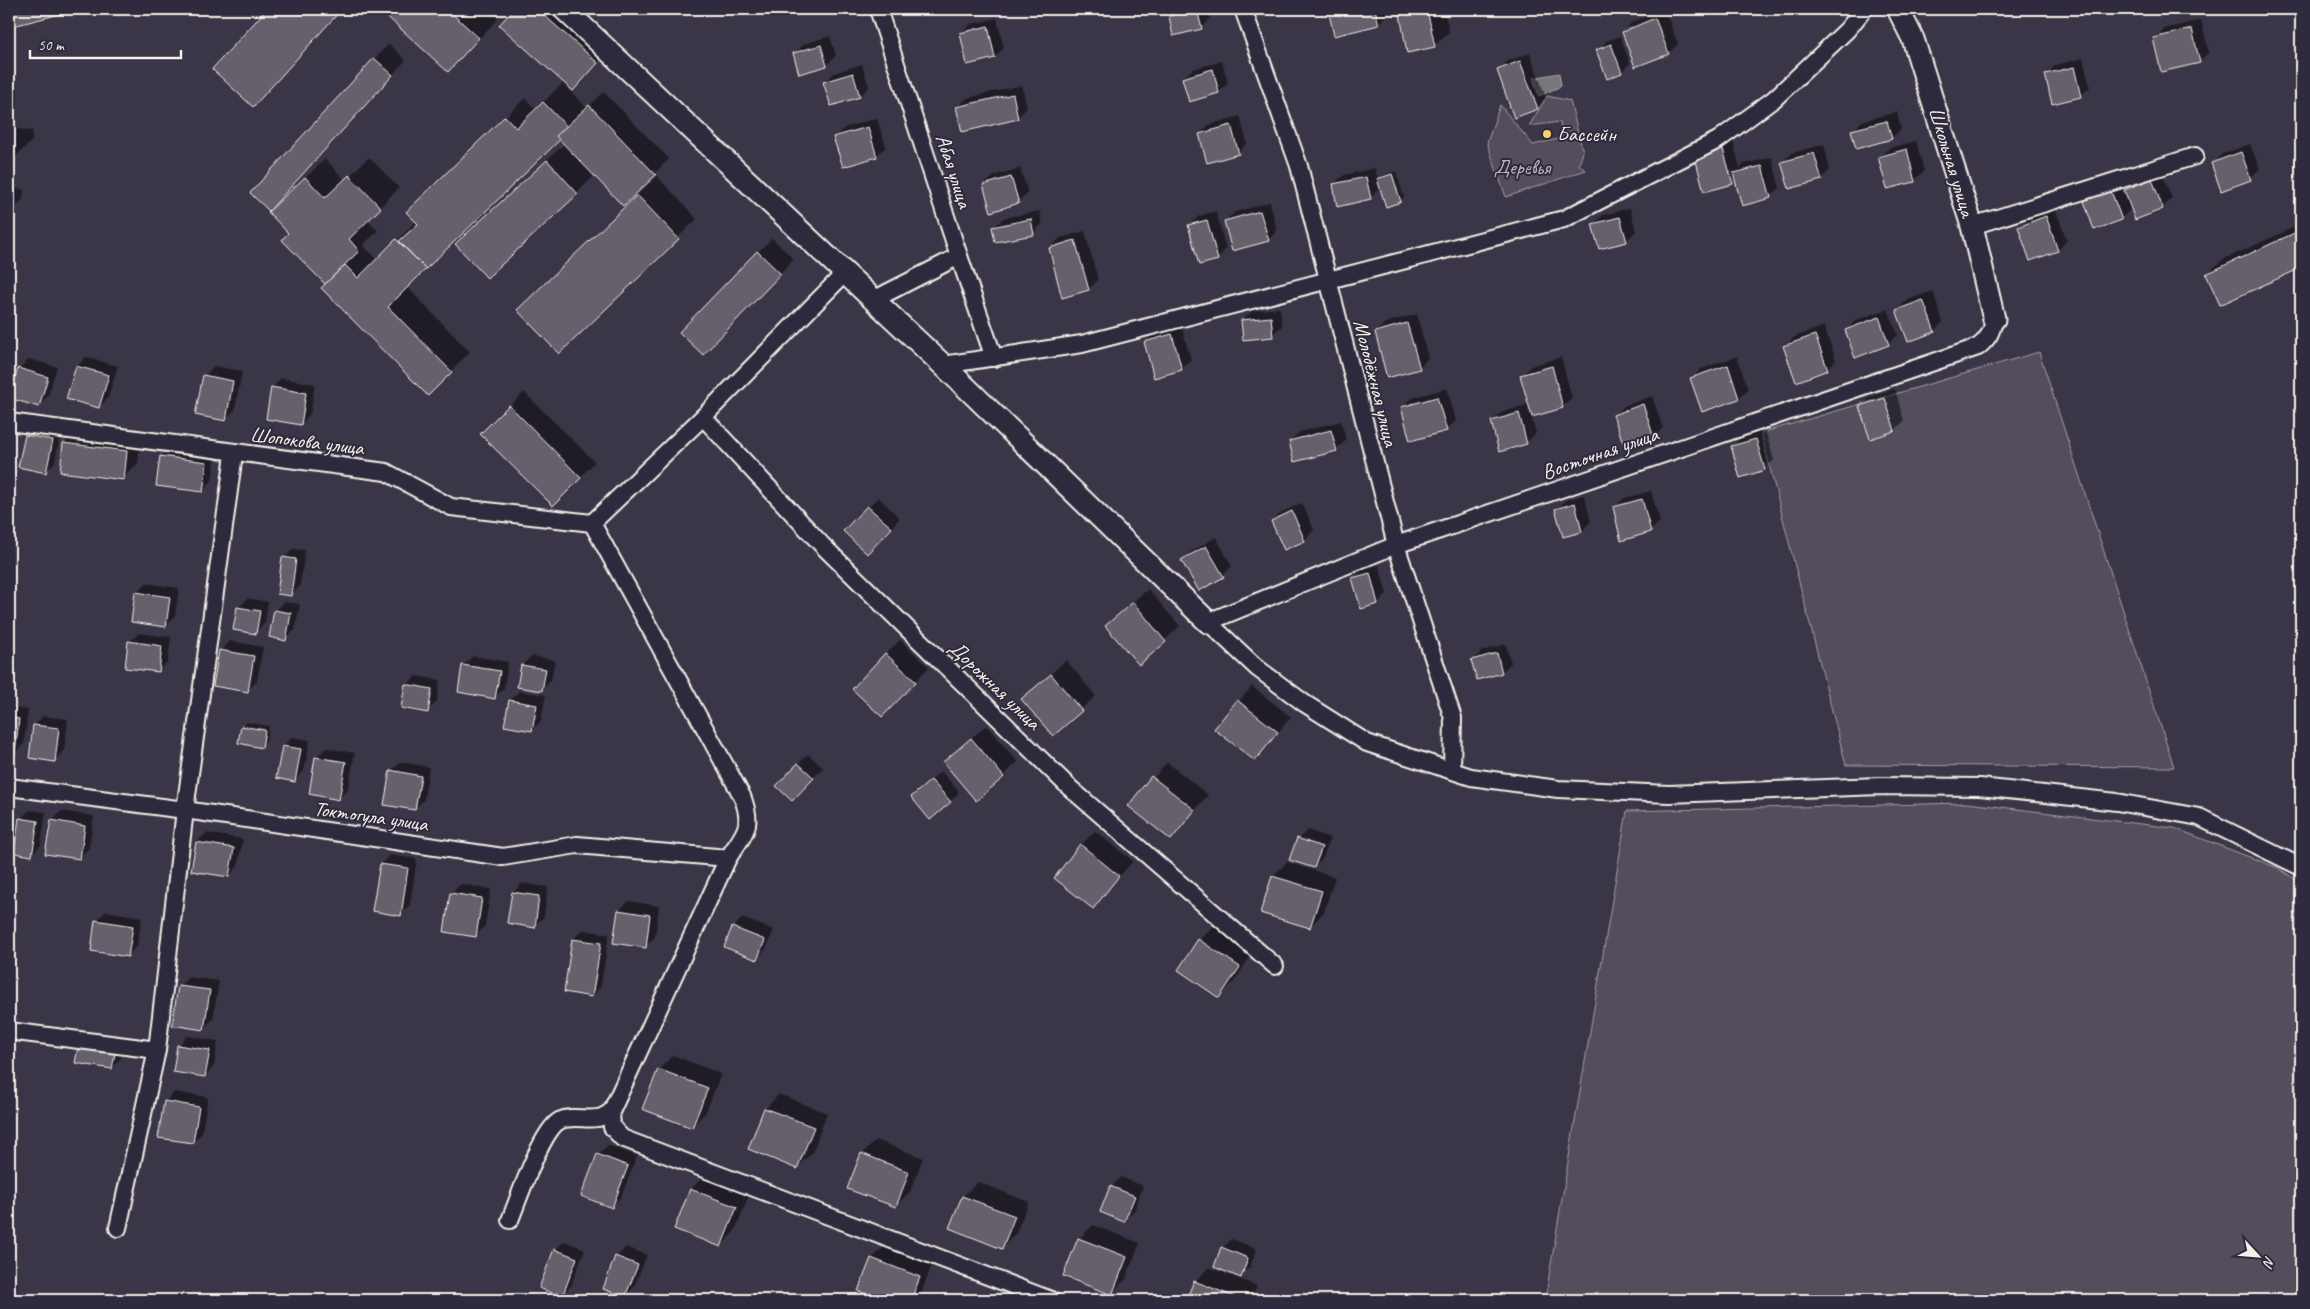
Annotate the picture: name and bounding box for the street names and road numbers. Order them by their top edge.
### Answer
street label: Школьная улица [1923,104,1982,222]
street label: Абая улица [930,131,979,213]
street label: Молодёжная улица [1348,317,1405,451]
street label: Восточная улица [1538,420,1663,485]
street label: Шопокова улица [249,421,367,461]
street label: Дорожная улица [944,635,1048,737]
street label: Токтогула улица [312,795,432,837]

